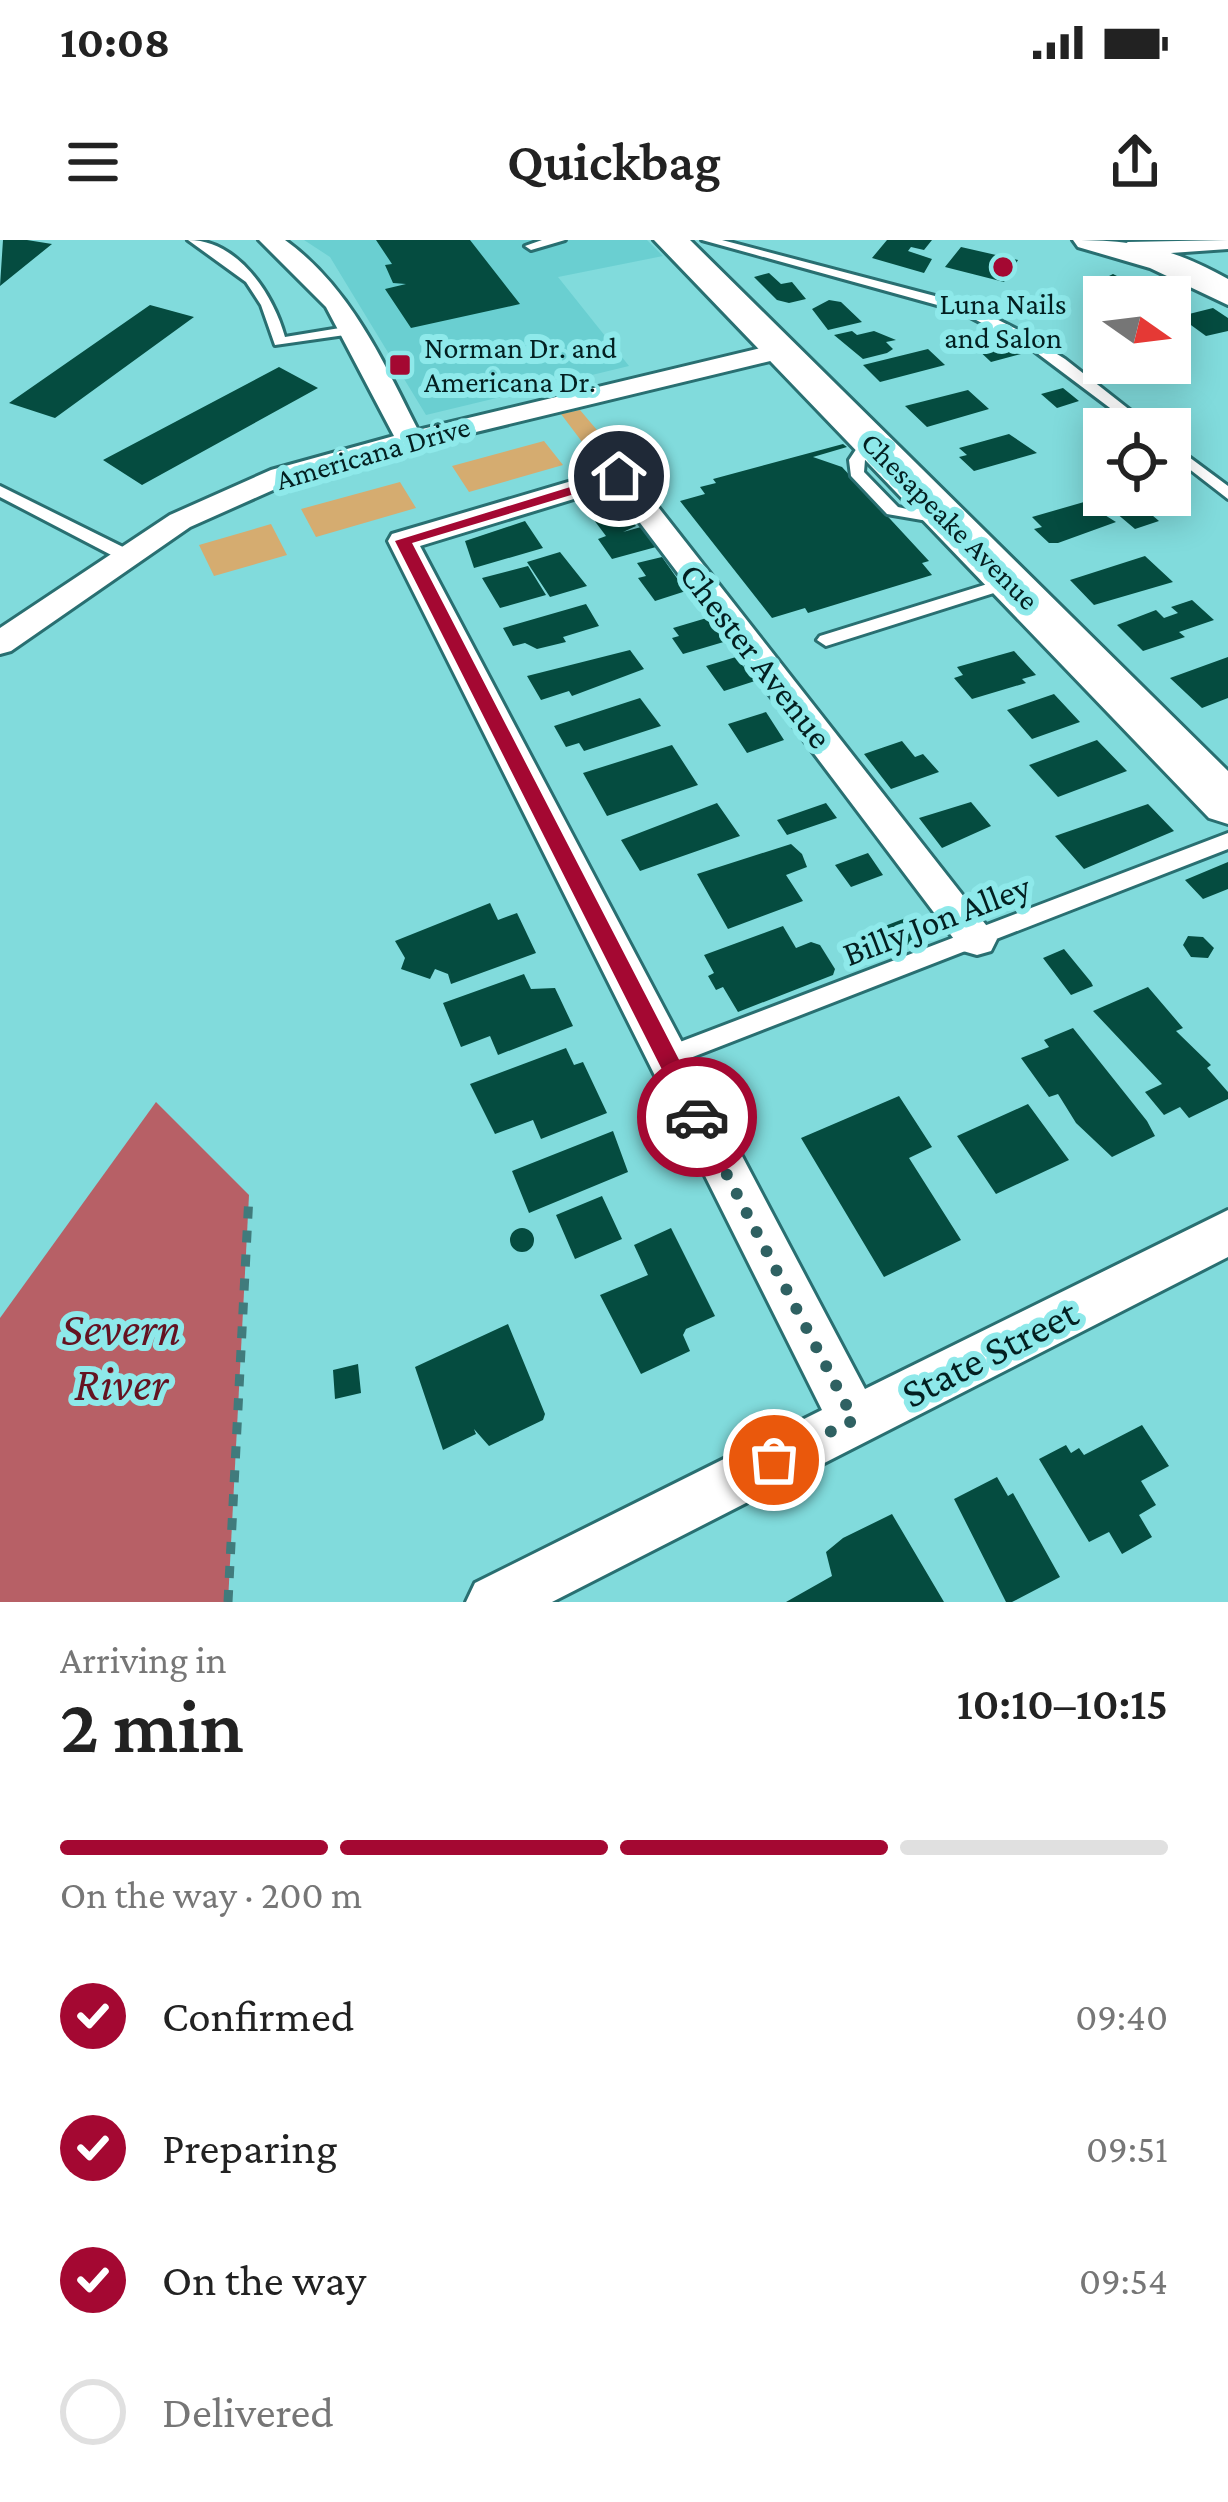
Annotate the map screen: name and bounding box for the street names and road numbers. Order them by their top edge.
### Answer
street label: Americana Drive [272,409,474,496]
street label: Chesapeake Avenue [854,425,1046,617]
street label: Chester Avenue [672,555,841,756]
street label: Billy Jon Alley [837,866,1036,974]
street label: State Street [893,1288,1086,1417]

